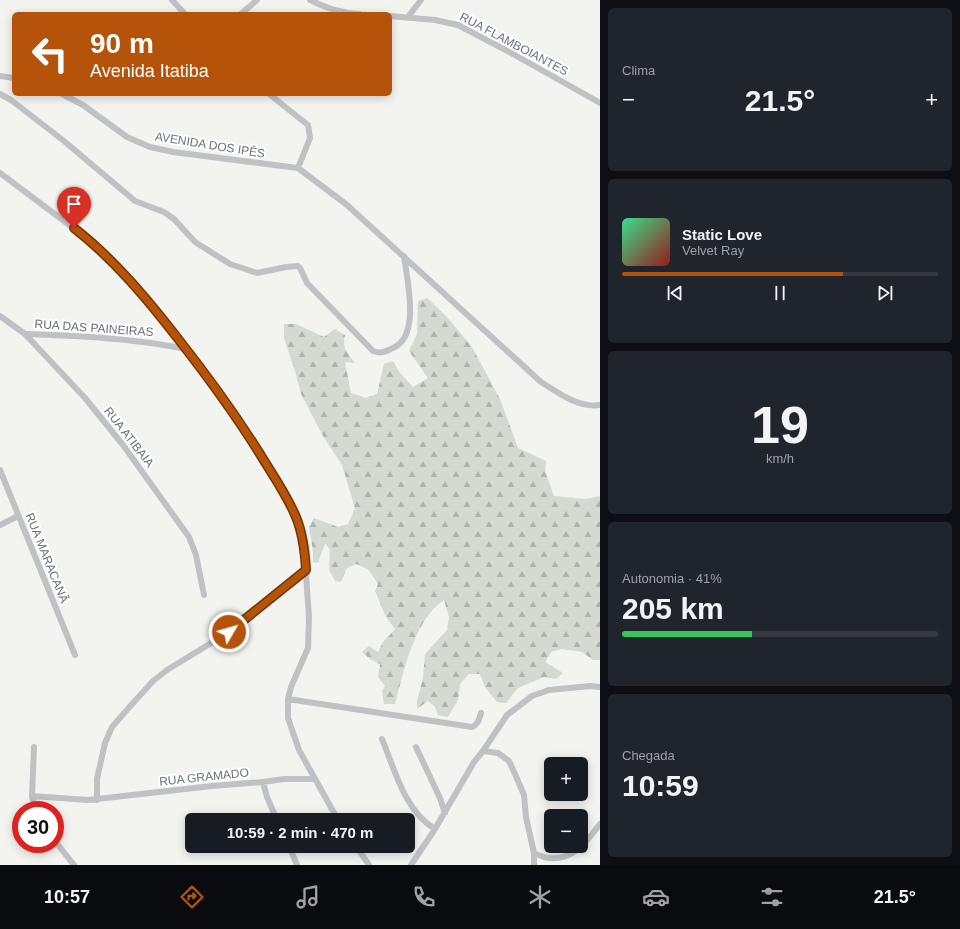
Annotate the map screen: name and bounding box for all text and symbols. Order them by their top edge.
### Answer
street label: RUA FLAMBOIANTES [457,9,571,79]
icon: left [24,28,76,80]
text: 90 m [90,28,154,59]
text: Avenida Itatiba [90,61,209,81]
text: Clima [622,63,655,78]
text: 21.5° [745,84,815,117]
text: − [622,87,635,112]
text: + [925,87,938,112]
street label: AVENIDA DOS IPÊS [154,128,266,161]
pin [57,187,91,228]
icon: arrive [63,193,85,215]
text: Static Love [682,226,762,243]
text: Velvet Ray [682,243,744,258]
icon: previous [664,282,686,304]
icon: pause [769,282,791,304]
icon: next [874,282,896,304]
street label: RUA DAS PAINEIRAS [34,317,154,339]
text: 19 [751,396,809,454]
street label: RUA ATIBAIA [101,404,157,470]
text: km/h [766,451,794,466]
street label: RUA MARACANÃ [23,511,71,605]
text: Autonomia · 41% [622,571,722,586]
text: 205 km [622,592,724,625]
position arrow [208,611,250,653]
text: Chegada [622,748,675,763]
map controls [544,757,588,853]
button: + [544,757,588,801]
street label: RUA GRAMADO [159,765,249,789]
text: 10:59 [622,769,699,802]
speed limit sign: 30 [12,801,64,853]
button: − [544,809,588,853]
text: 10:59 · 2 min · 470 m [227,824,373,841]
icon: directions [178,883,206,911]
icon: music [294,883,322,911]
icon: phone [410,883,438,911]
icon: climate [526,883,554,911]
icon: car [642,883,670,911]
icon: filters [758,883,786,911]
text: 10:57 [44,887,90,907]
text: 21.5° [874,887,916,907]

